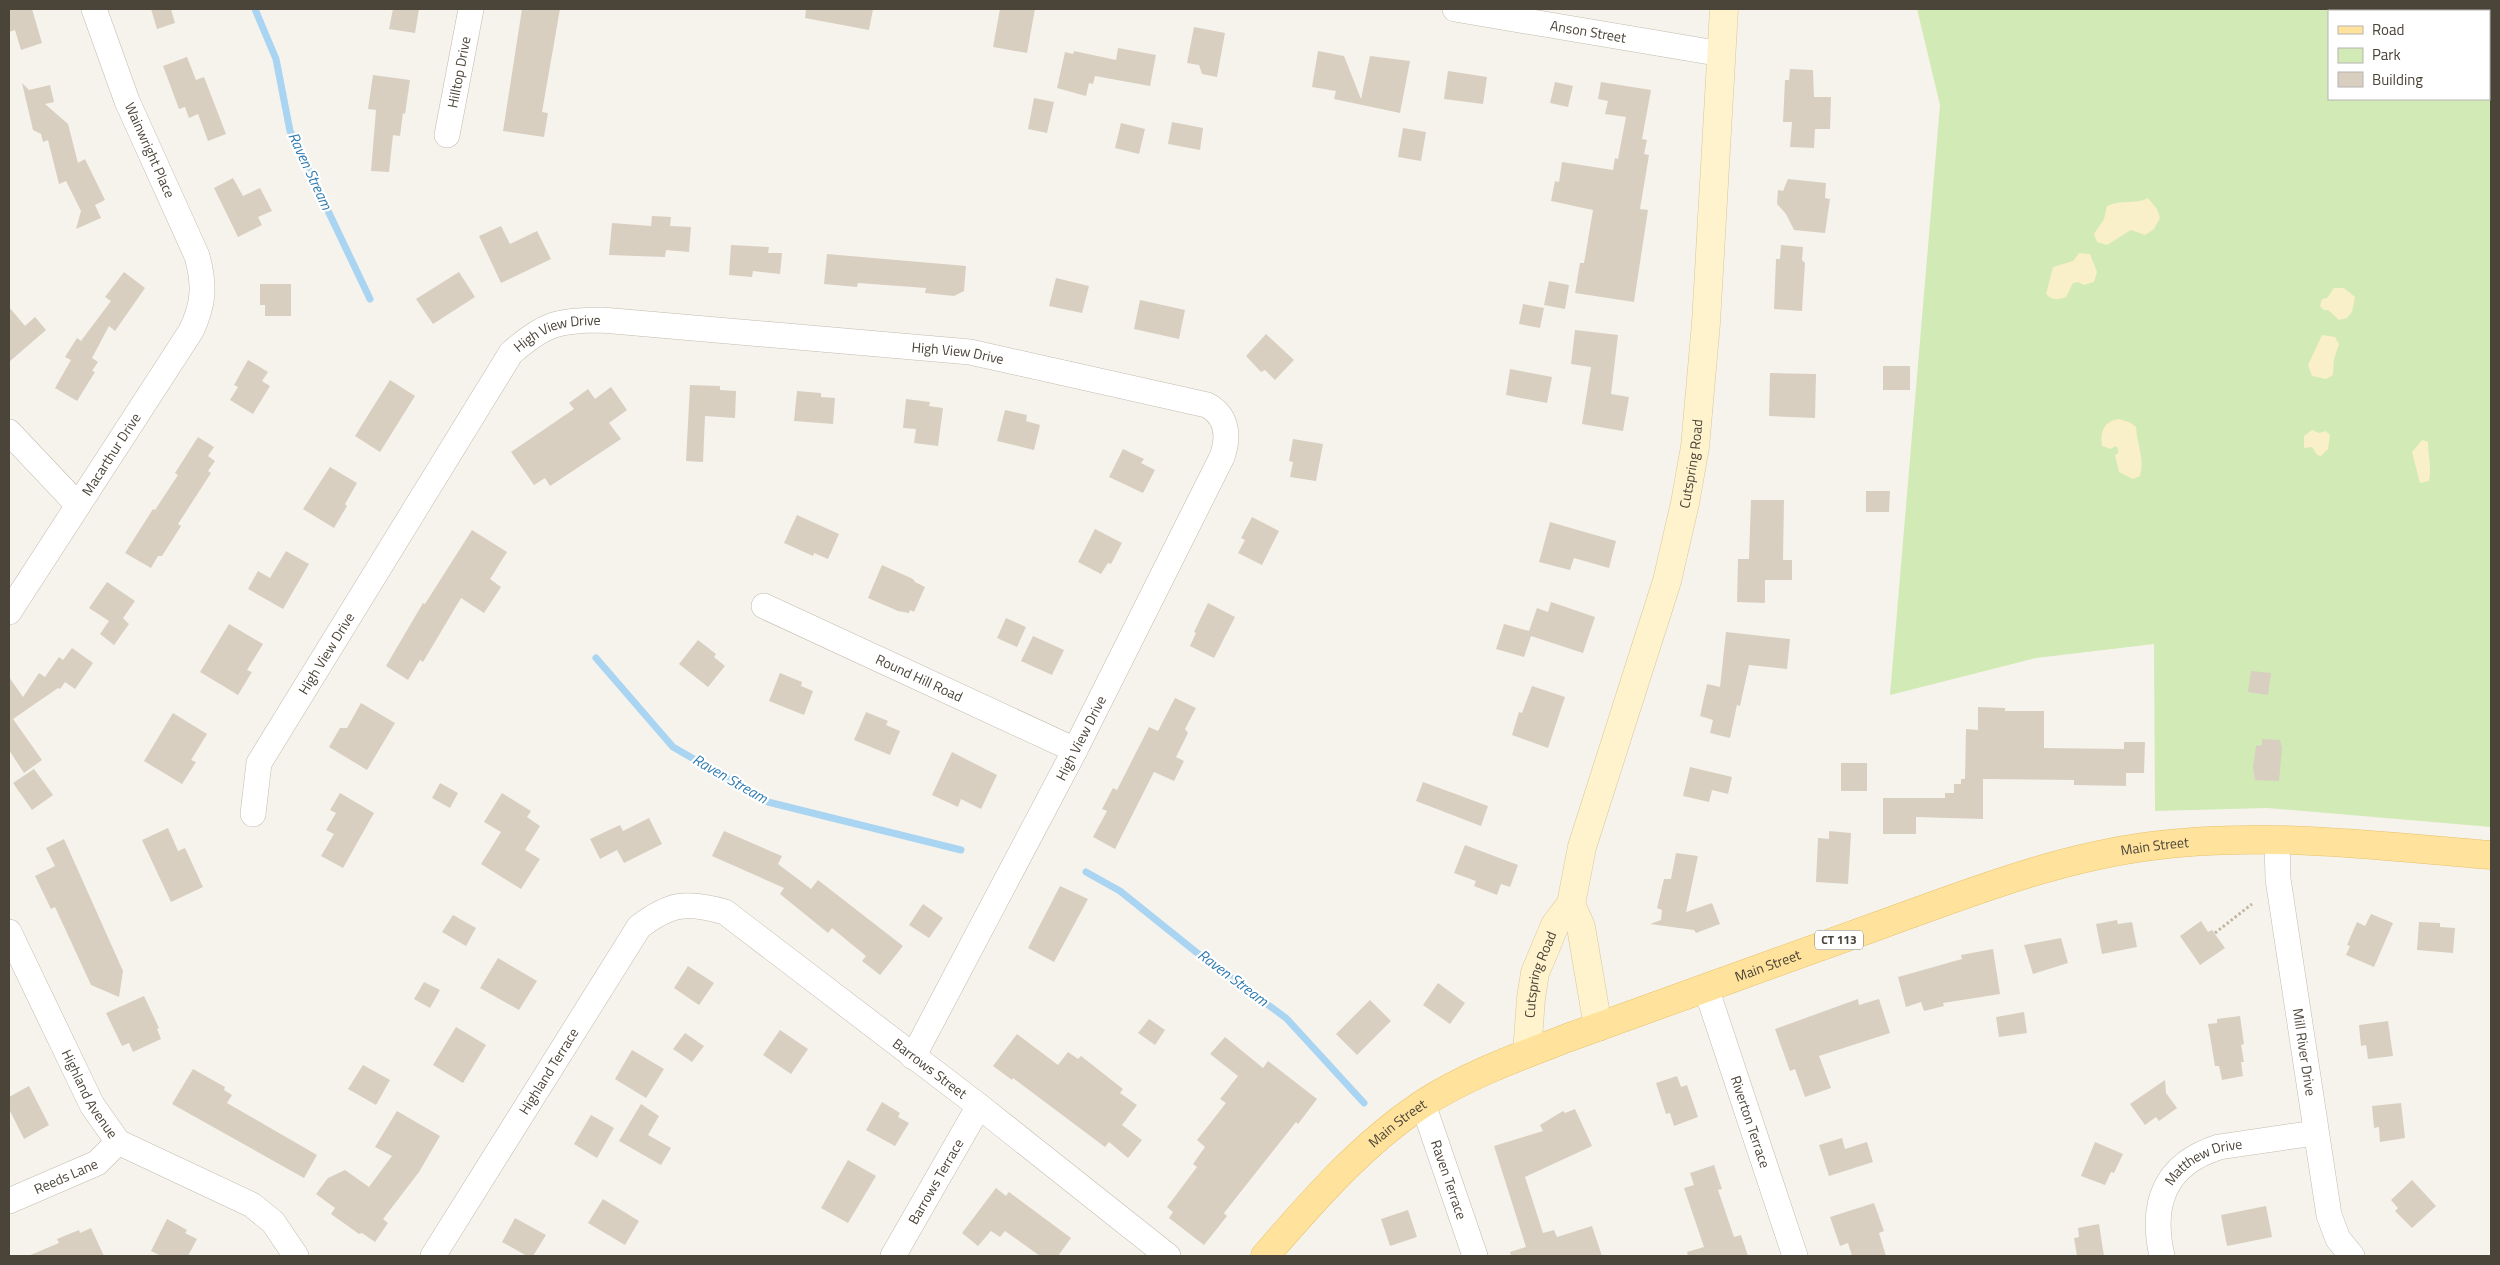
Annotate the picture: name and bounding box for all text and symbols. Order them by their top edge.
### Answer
legend [2328,10,2490,100]
street label: Anson Street [1549,14,1628,48]
text: Road [2372,18,2404,41]
street label: Hilltop Drive [441,34,476,110]
text: Park [2372,43,2401,66]
text: Building [2372,68,2423,91]
street label: Wainwright Place [120,99,181,201]
water label: Raven Stream [282,128,339,214]
street label: High View Drive [509,309,601,357]
street label: High View Drive [911,336,1006,369]
street label: Macarthur Drive [76,408,145,500]
street label: Cutspring Road [1673,418,1707,510]
street label: High View Drive [293,608,359,698]
street label: Round Hill Road [872,648,966,707]
street label: High View Drive [1050,692,1111,784]
water label: Raven Stream [689,748,772,809]
street label: Main Street [2119,831,2190,861]
street label: Cutspring Road [1519,928,1561,1019]
road number: CT 113 [1815,930,1863,950]
water label: Raven Stream [1193,943,1274,1012]
street label: Main Street [1732,944,1803,987]
street label: Mill River Drive [2288,1007,2322,1097]
street label: Highland Terrace [513,1024,583,1118]
street label: Barrows Street [888,1033,972,1103]
street label: Highland Avenue [57,1046,123,1143]
street label: Riverton Terrace [1726,1073,1776,1171]
street label: Main Street [1363,1093,1430,1152]
street label: Matthew Drive [2159,1133,2243,1189]
street label: Barrows Terrace [902,1134,968,1228]
street label: Raven Terrace [1426,1137,1473,1222]
street label: Reeds Lane [30,1153,101,1199]

